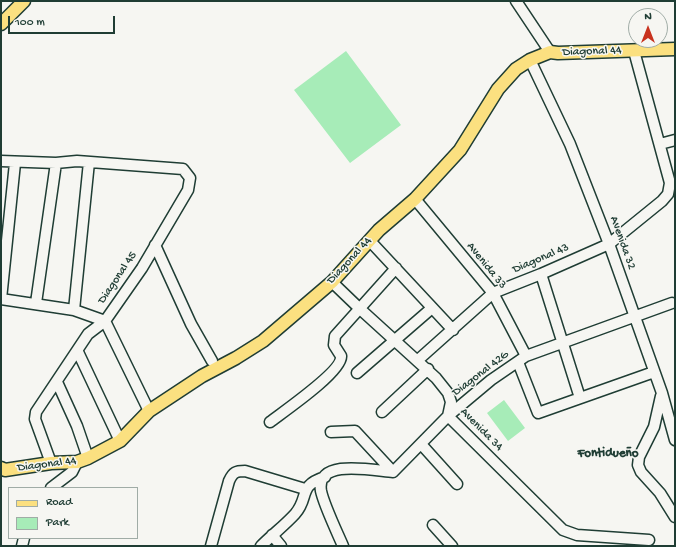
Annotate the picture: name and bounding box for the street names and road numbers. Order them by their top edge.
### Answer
street label: Diagonal 44 [562,44,622,60]
street label: Avenida 32 [606,214,638,272]
street label: Diagonal 44 [324,234,376,288]
street label: Avenida 33 [463,240,509,292]
street label: Diagonal 43 [511,241,571,277]
street label: Diagonal 45 [95,249,141,307]
street label: Diagonal 42G [450,348,512,400]
street label: Avenida 34 [456,405,506,455]
street label: Diagonal 44 [17,454,77,476]

